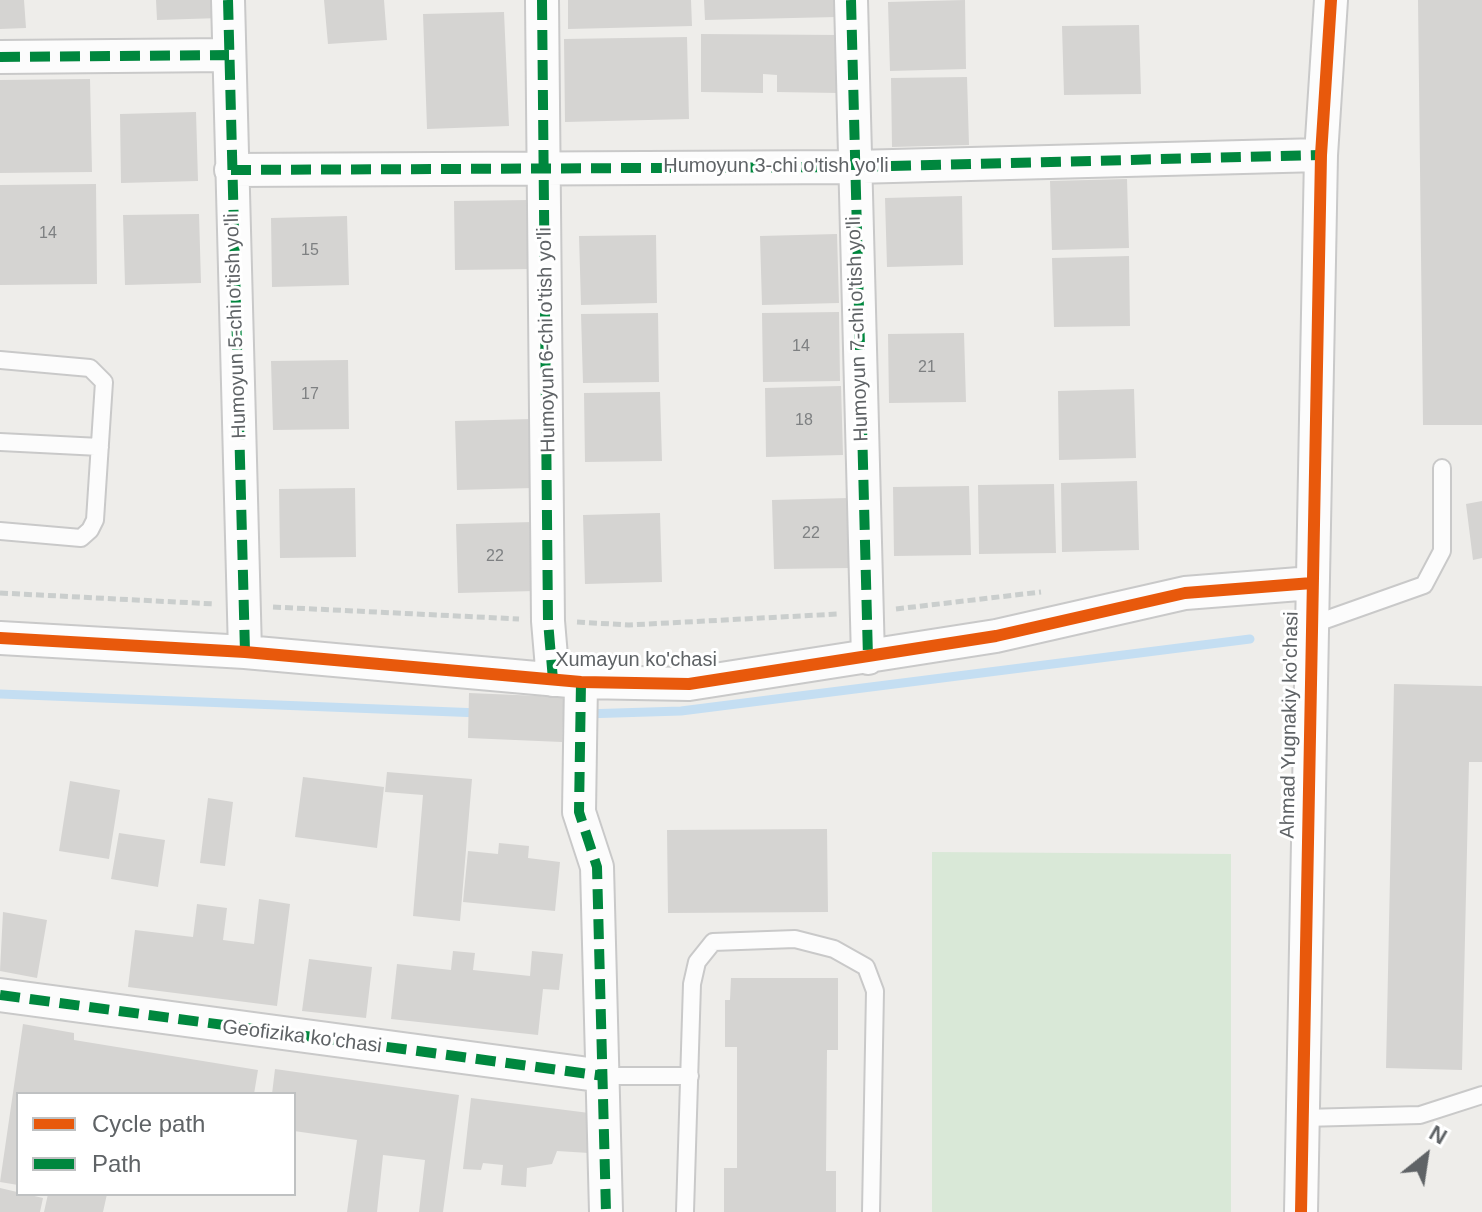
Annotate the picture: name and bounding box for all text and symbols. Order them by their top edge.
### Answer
street label: Humoyun 3-chi o'tish yo'li [663,154,889,178]
street label: Humoyun 5-chi o'tish yo'li [220,213,252,439]
street label: Humoyun 7-chi o'tish yo'li [842,216,874,442]
house number: 14 [39,224,57,244]
street label: Humoyun 6-chi o'tish yo'li [533,227,561,453]
house number: 15 [301,241,319,261]
house number: 14 [792,337,810,357]
house number: 21 [918,358,936,378]
house number: 17 [301,385,319,405]
house number: 18 [795,411,813,431]
house number: 22 [802,524,820,544]
house number: 22 [486,547,504,567]
street label: Ahmad Yugnakiy ko'chasi [1276,611,1304,839]
street label: Xumayun ko'chasi [555,648,717,672]
street label: Geofizika ko'chasi [221,1015,383,1059]
legend [16,1092,296,1196]
text: Cycle path [92,1110,205,1137]
north arrow [1386,1116,1466,1196]
text: N [1425,1120,1451,1150]
text: Path [92,1150,141,1177]

